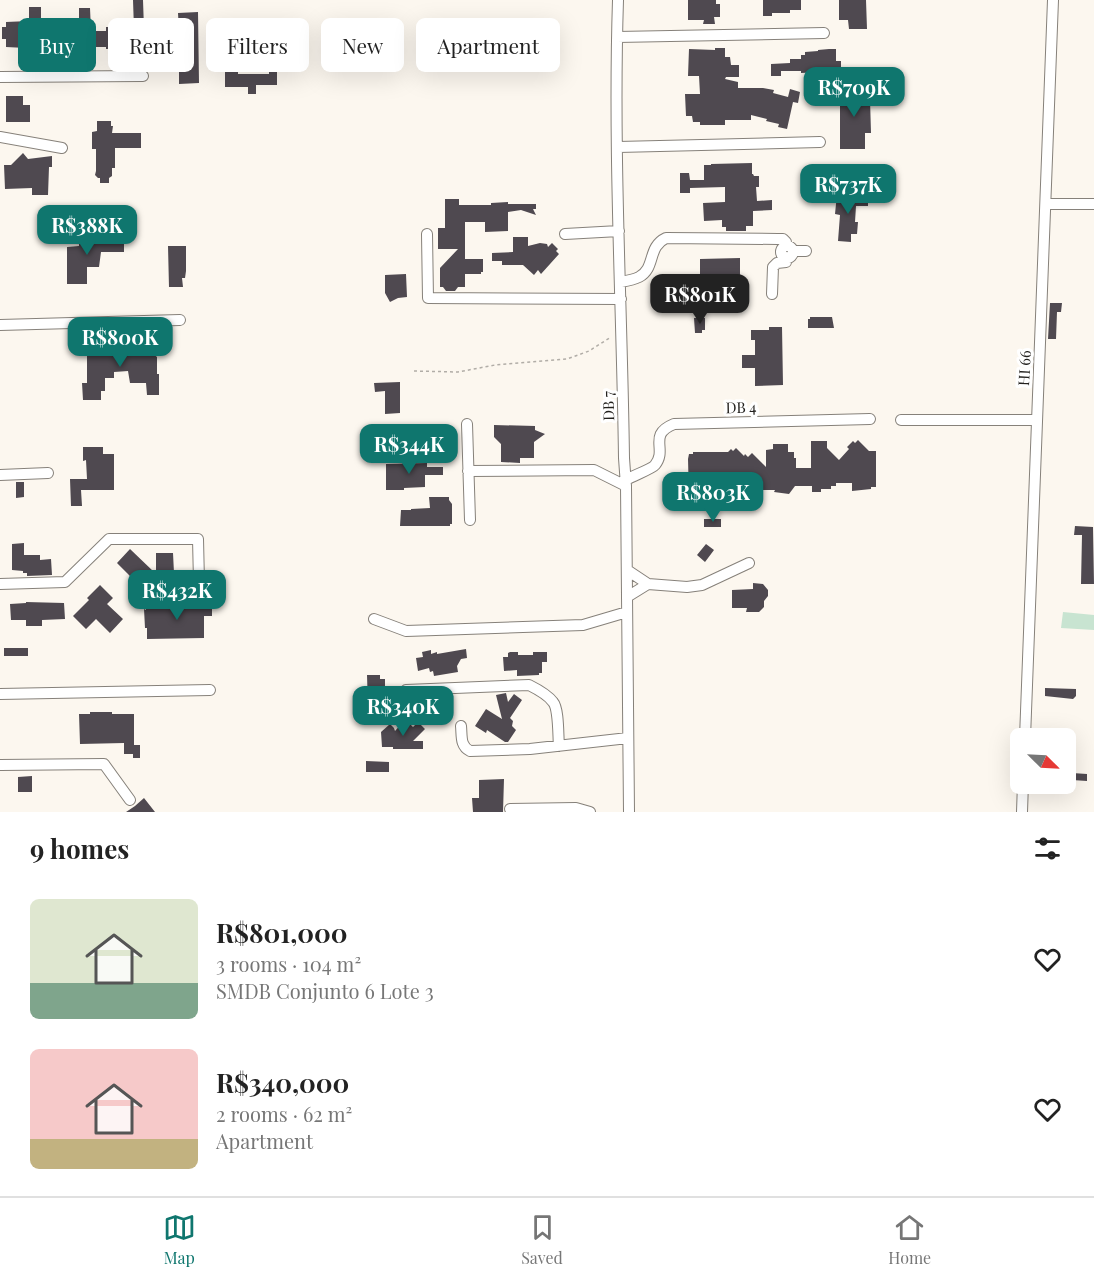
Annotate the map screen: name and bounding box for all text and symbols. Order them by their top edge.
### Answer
chip: Buy [18,18,96,72]
chip: Rent [108,18,194,72]
chip: Filters [206,18,309,72]
chip: New [321,18,404,72]
chip: Apartment [416,18,560,72]
pin: R$709K [805,67,903,118]
text: R$709K [818,73,890,100]
pin: R$737K [799,164,897,215]
text: R$737K [814,170,882,197]
pin: R$388K [38,205,136,256]
text: R$388K [51,211,123,238]
pin: R$801K [651,274,749,325]
text: R$801K [664,280,736,307]
pin: R$800K [71,317,169,368]
text: R$800K [82,323,158,350]
street label: HI 66 [1013,349,1035,386]
street label: DB 7 [598,391,618,421]
street label: DB 4 [725,397,757,417]
pin: R$344K [360,424,458,475]
text: R$344K [374,430,444,457]
pin: R$803K [664,472,762,523]
text: R$803K [676,478,750,505]
pin: R$432K [128,570,226,621]
text: R$432K [142,576,212,603]
pin: R$340K [354,686,452,737]
text: R$340K [367,692,439,719]
north arrow [1010,728,1076,794]
map controls [1010,728,1076,794]
text: 9 homes [30,831,129,866]
icon: filters [1031,832,1064,865]
text: R$801,000 [216,915,348,950]
icon: home [78,923,150,995]
icon: heart [1031,943,1064,976]
text: 3 rooms · 104 m² [216,950,361,977]
text: SMDB Conjunto 6 Lote 3 [216,977,434,1004]
text: R$340,000 [216,1065,349,1100]
icon: home [78,1073,150,1145]
icon: heart [1031,1093,1064,1126]
text: 2 rooms · 62 m² [216,1100,352,1127]
text: Apartment [216,1127,313,1154]
tab: Map [163,1211,196,1268]
tab: Saved [521,1211,563,1268]
tab: Home [888,1211,931,1268]

